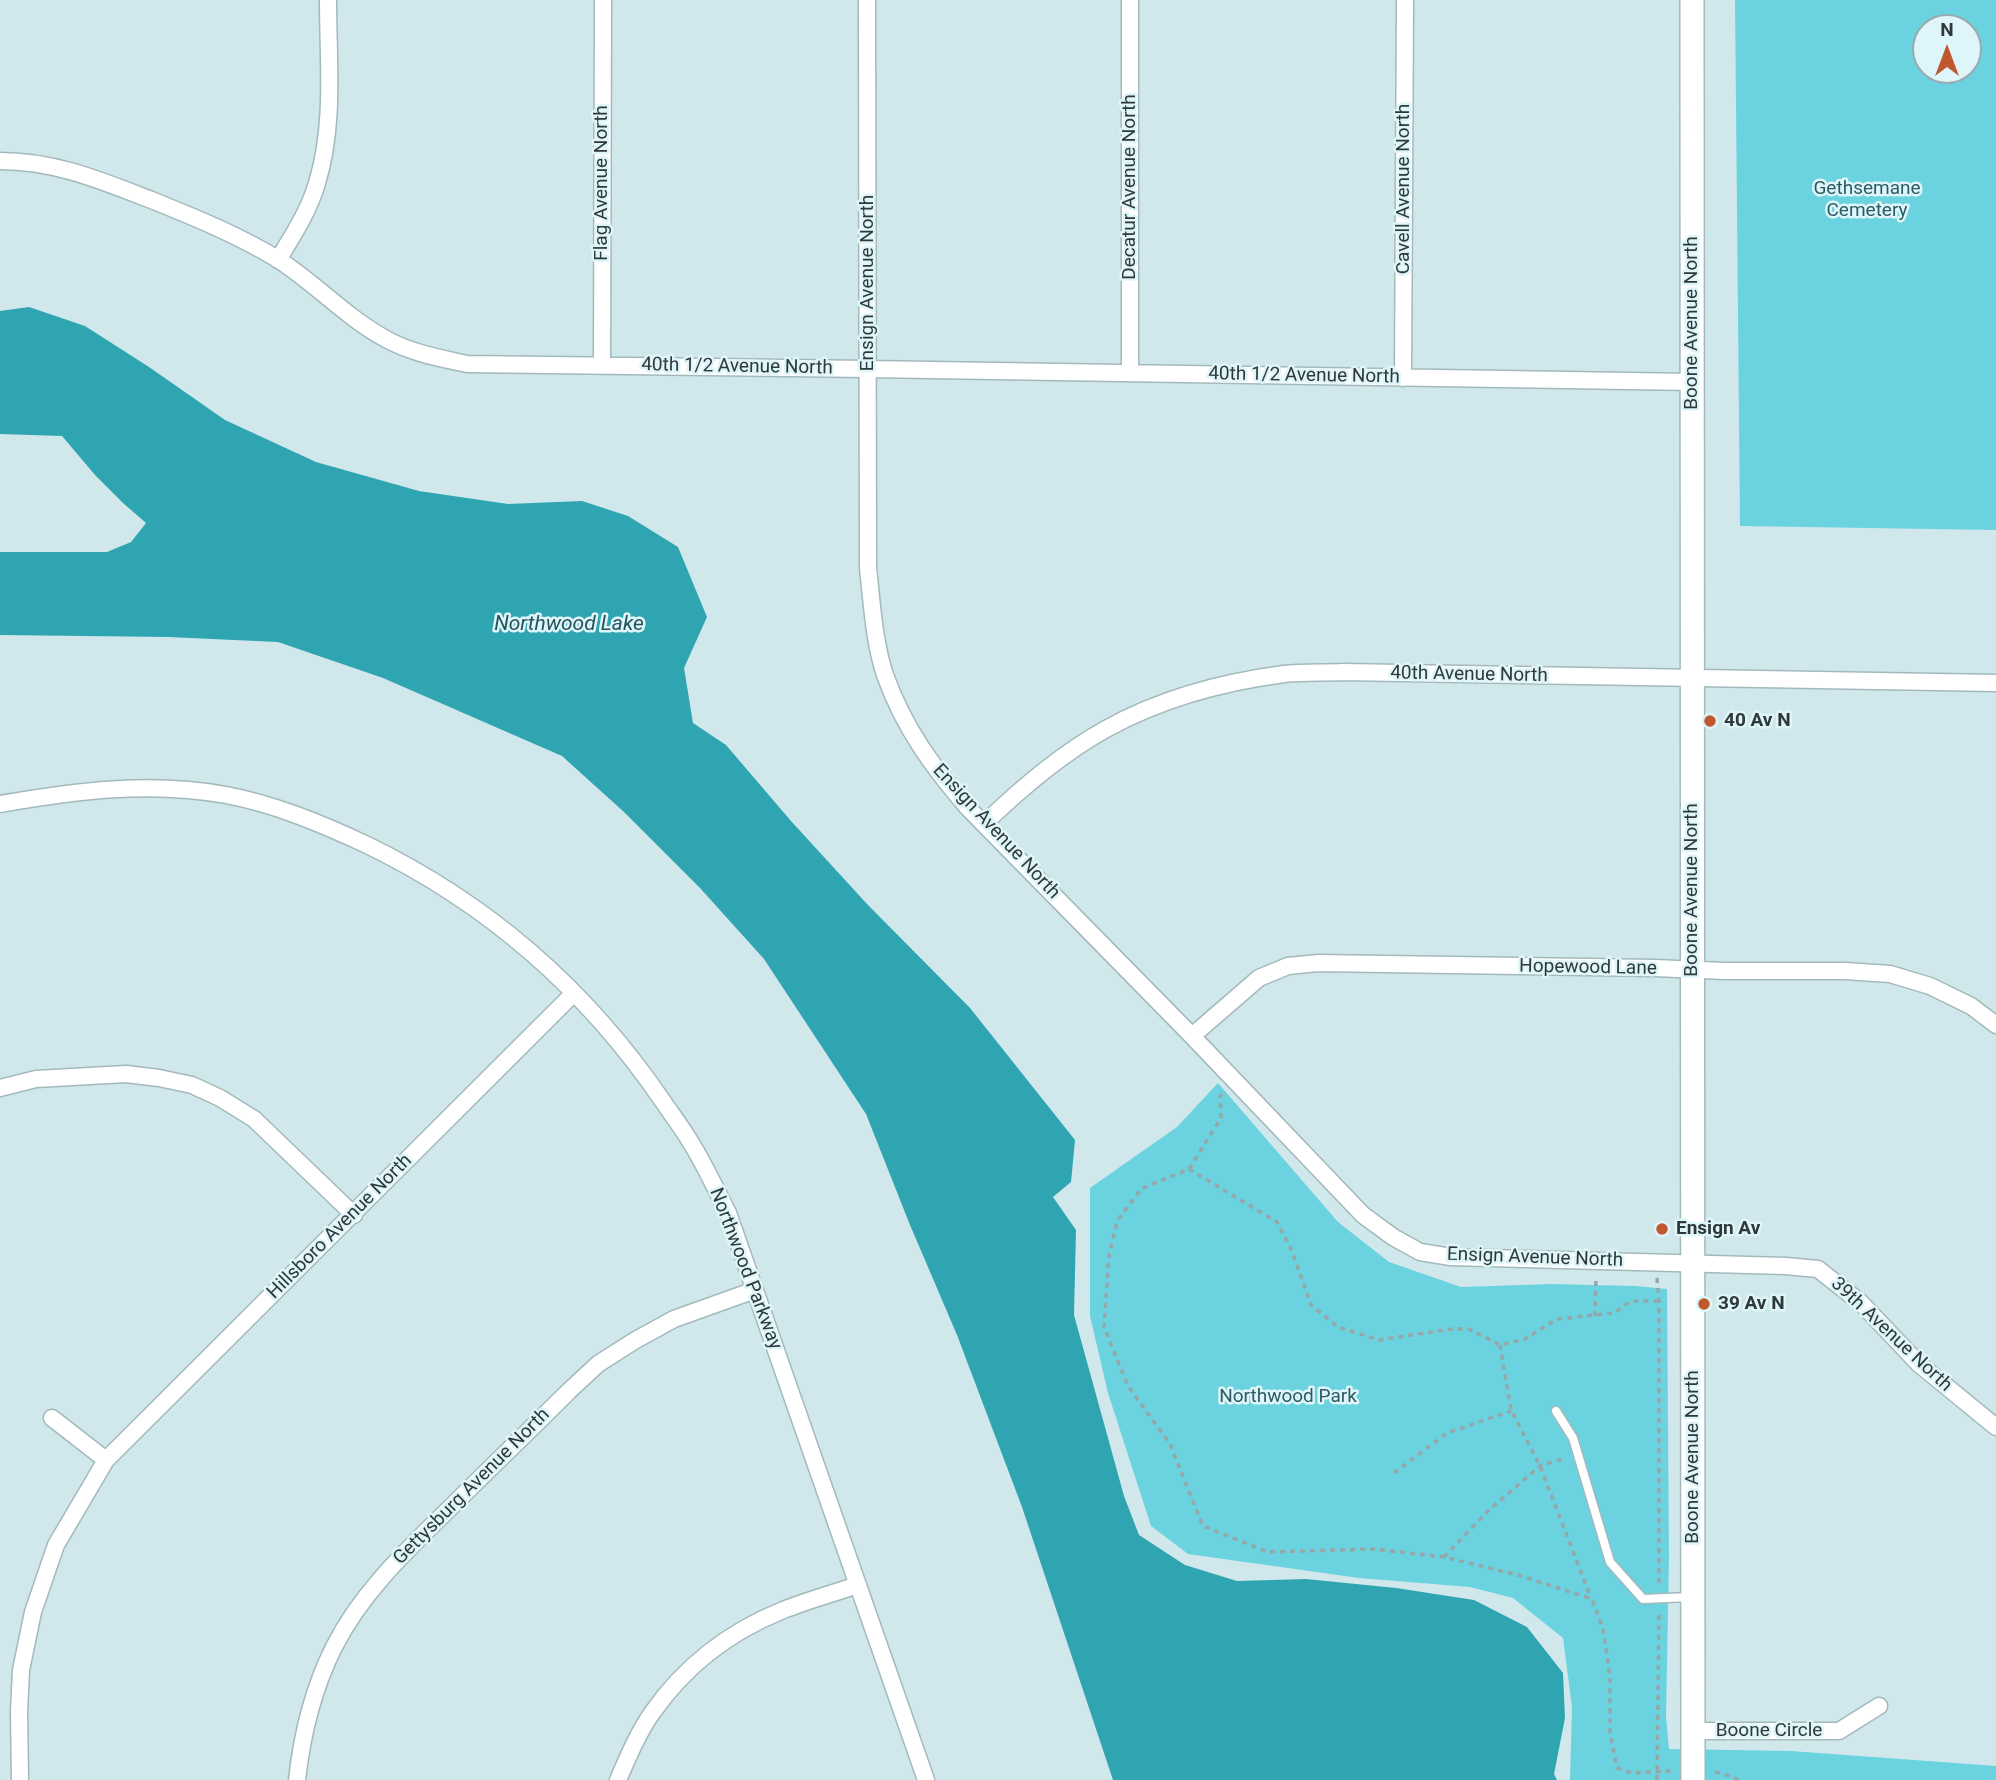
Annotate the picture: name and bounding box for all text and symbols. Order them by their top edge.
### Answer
north arrow [1912,14,1982,84]
text: N [1940,18,1954,41]
street label: Decatur Avenue North [1119,94,1141,280]
street label: Cavell Avenue North [1393,104,1415,274]
street label: Flag Avenue North [591,105,613,261]
park label: Gethsemane Cemetery [1813,178,1921,222]
street label: Ensign Avenue North [857,195,879,371]
street label: Boone Avenue North [1681,236,1703,410]
street label: 40th 1/2 Avenue North [641,354,833,380]
street label: 40th 1/2 Avenue North [1208,363,1400,389]
water label: Northwood Lake [494,612,644,638]
street label: 40th Avenue North [1390,662,1548,688]
place label: 40 Av N [1724,710,1791,732]
marker: 40 Av N [1702,713,1718,729]
street label: Ensign Avenue North [928,760,1064,904]
street label: Boone Avenue North [1681,803,1703,977]
street label: Hopewood Lane [1519,955,1657,981]
street label: Hillsboro Avenue North [263,1150,417,1304]
street label: Northwood Parkway [704,1185,786,1353]
place label: Ensign Av [1676,1218,1760,1240]
marker: Ensign Av [1654,1221,1670,1237]
street label: Ensign Avenue North [1446,1244,1624,1272]
street label: 39th Avenue North [1826,1273,1956,1397]
place label: 39 Av N [1718,1293,1785,1315]
marker: 39 Av N [1696,1296,1712,1312]
street label: Boone Avenue North [1682,1370,1704,1544]
park label: Northwood Park [1219,1386,1357,1408]
street label: Gettysburg Avenue North [389,1404,555,1570]
street label: Boone Circle [1716,1720,1822,1742]

